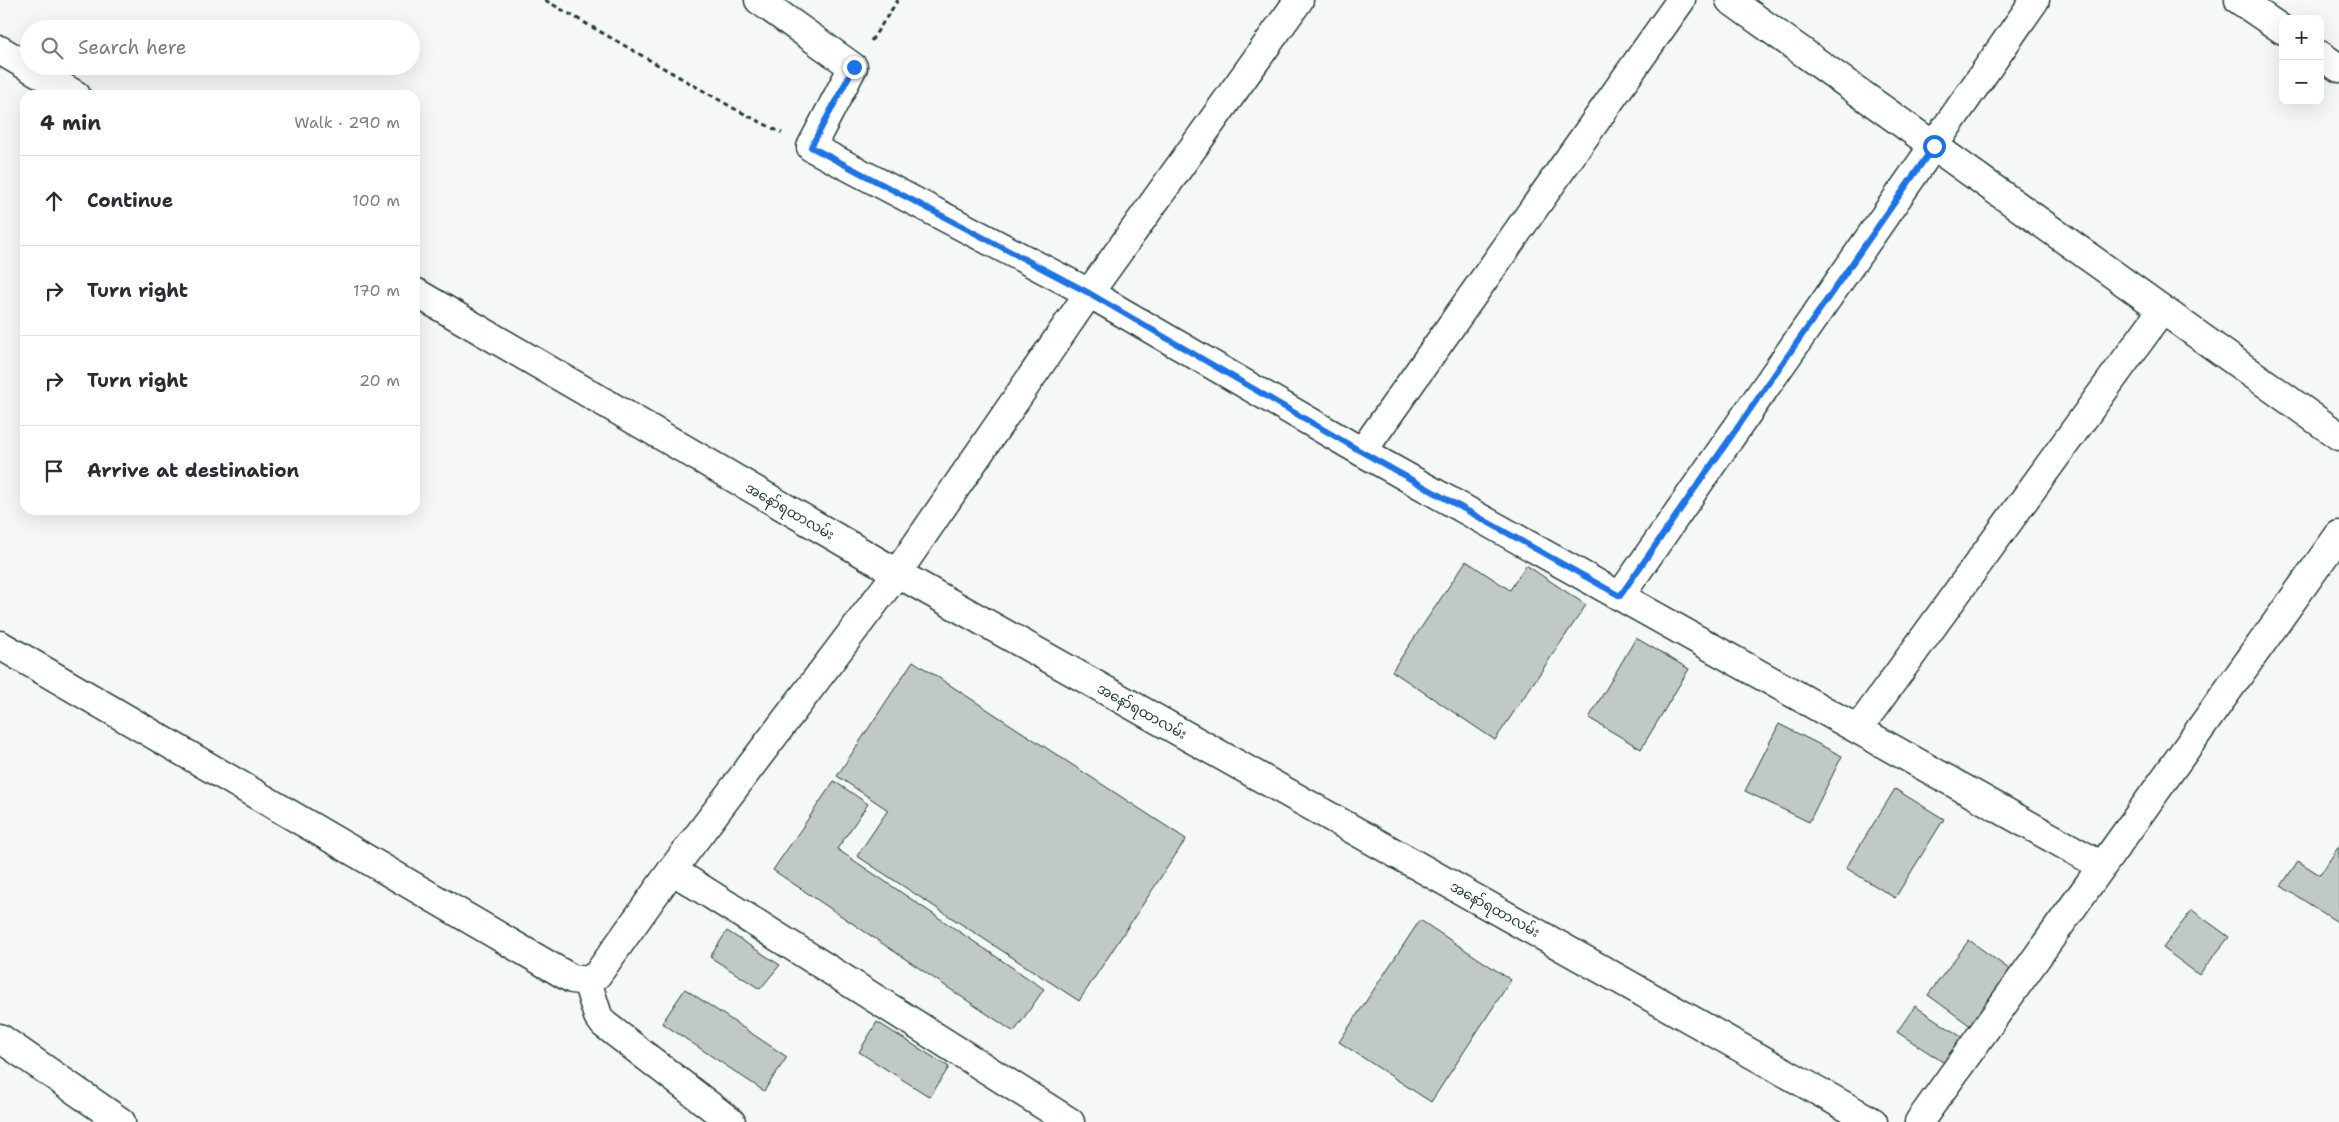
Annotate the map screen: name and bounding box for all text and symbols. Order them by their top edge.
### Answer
map controls [2279,15,2324,105]
button: + [2279,15,2324,60]
search box [20,20,420,75]
icon: search [38,34,66,62]
text: Search here [78,35,187,60]
route end [843,56,866,79]
button: − [2279,60,2324,105]
text: 4 min [40,109,101,137]
text: Walk · 290 m [294,112,400,133]
route start [1923,135,1946,158]
icon: ahead [40,187,68,215]
text: Continue [87,188,173,213]
text: 100 m [352,190,400,211]
icon: right [40,277,68,305]
text: Turn right [87,278,188,303]
text: 170 m [353,280,400,301]
icon: right [40,367,68,395]
text: Turn right [87,368,188,393]
text: 20 m [359,370,400,391]
icon: arrive [40,457,68,485]
text: Arrive at destination [87,458,299,483]
street label: အနော်ရထာလမ်း [741,477,838,546]
street label: အနော်ရထာလမ်း [1093,678,1190,746]
street label: အနော်ရထာလမ်း [1446,876,1543,944]

